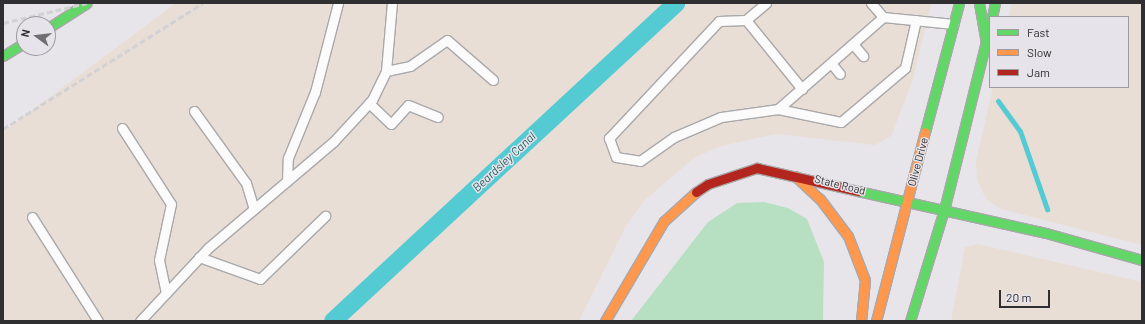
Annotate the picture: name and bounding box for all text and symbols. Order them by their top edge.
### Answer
north arrow [16,16,56,56]
legend [989,16,1129,88]
text: Fast [1027,25,1050,39]
text: N [18,28,32,38]
text: Slow [1027,45,1052,59]
text: Jam [1027,65,1050,79]
water label: Beardsley Canal [469,129,539,195]
street label: Olive Drive [905,136,931,188]
street label: State Road [813,172,867,198]
scale bar [1001,282,1052,308]
text: 20 m [1006,290,1032,304]

